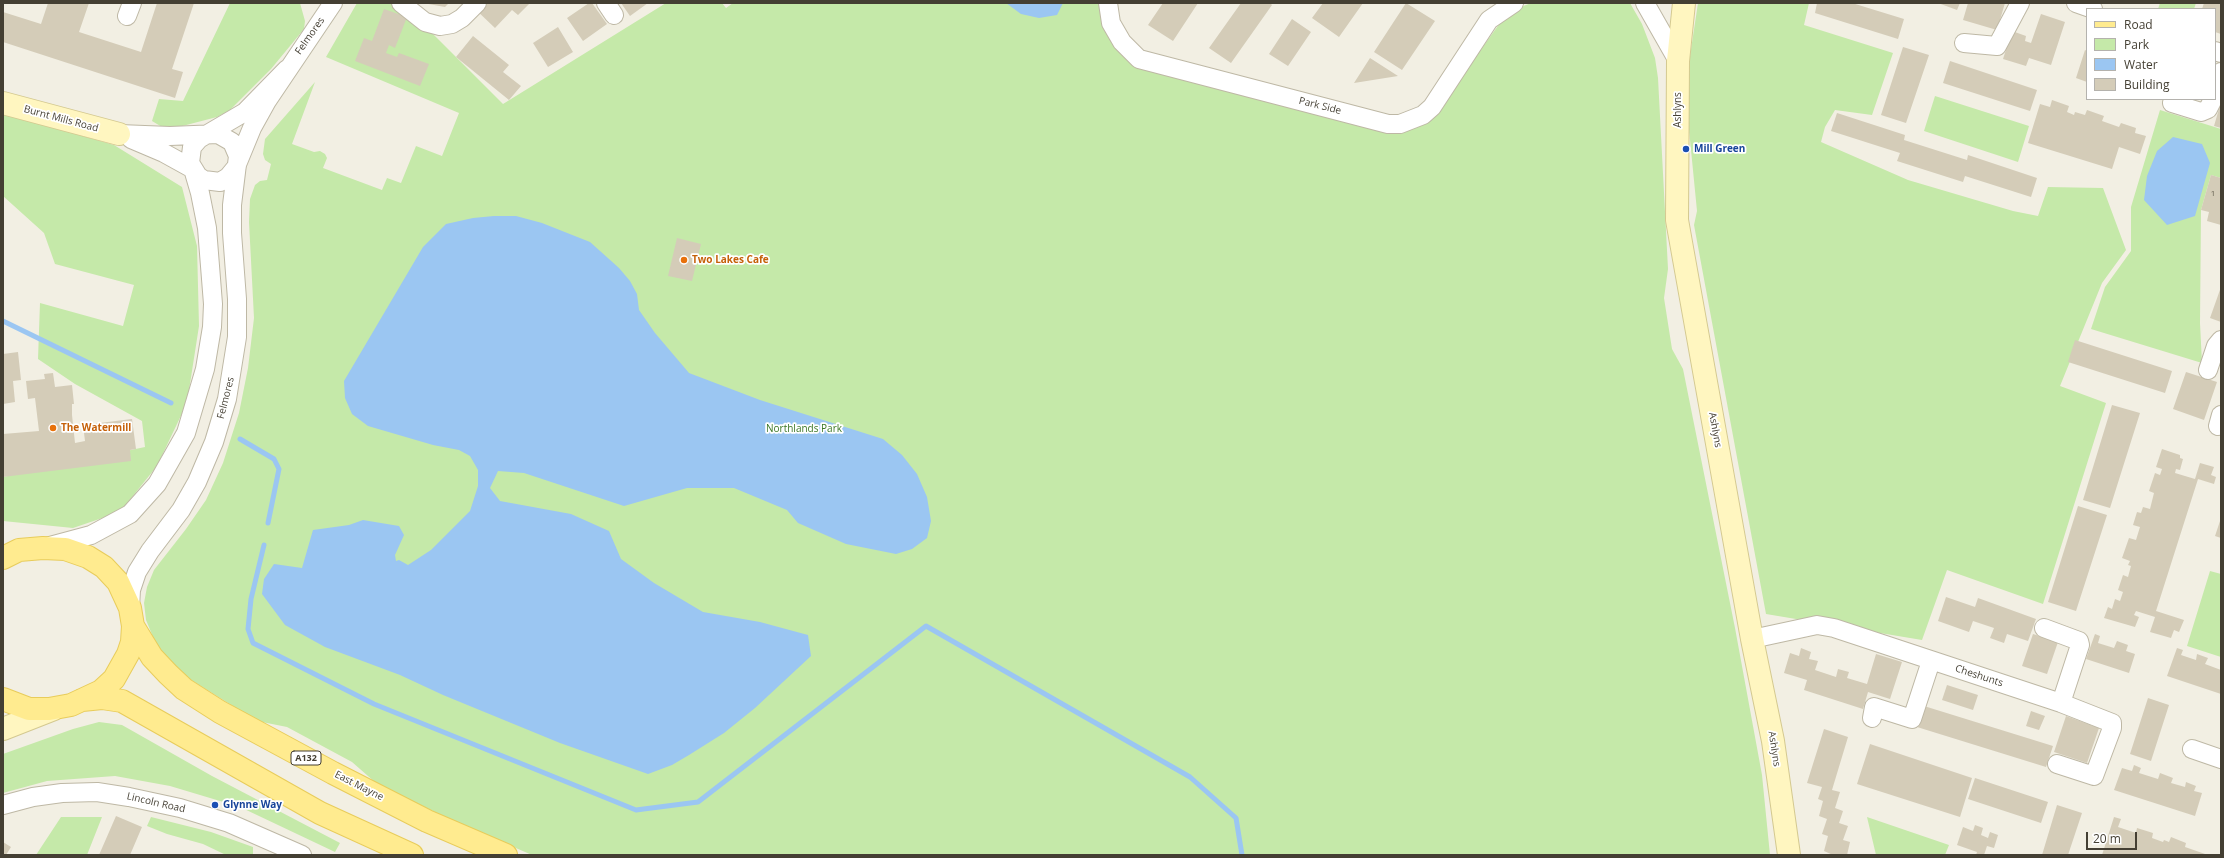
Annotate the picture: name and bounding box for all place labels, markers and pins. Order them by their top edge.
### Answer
place label: Mill Green [1694,143,1745,155]
marker: Mill Green [1681,144,1691,154]
place label: Two Lakes Cafe [692,254,769,266]
marker: Two Lakes Cafe [679,255,689,265]
place label: The Watermill [61,422,131,434]
marker: The Watermill [48,423,58,433]
place label: Glynne Way [223,799,282,811]
marker: Glynne Way [210,800,220,810]

